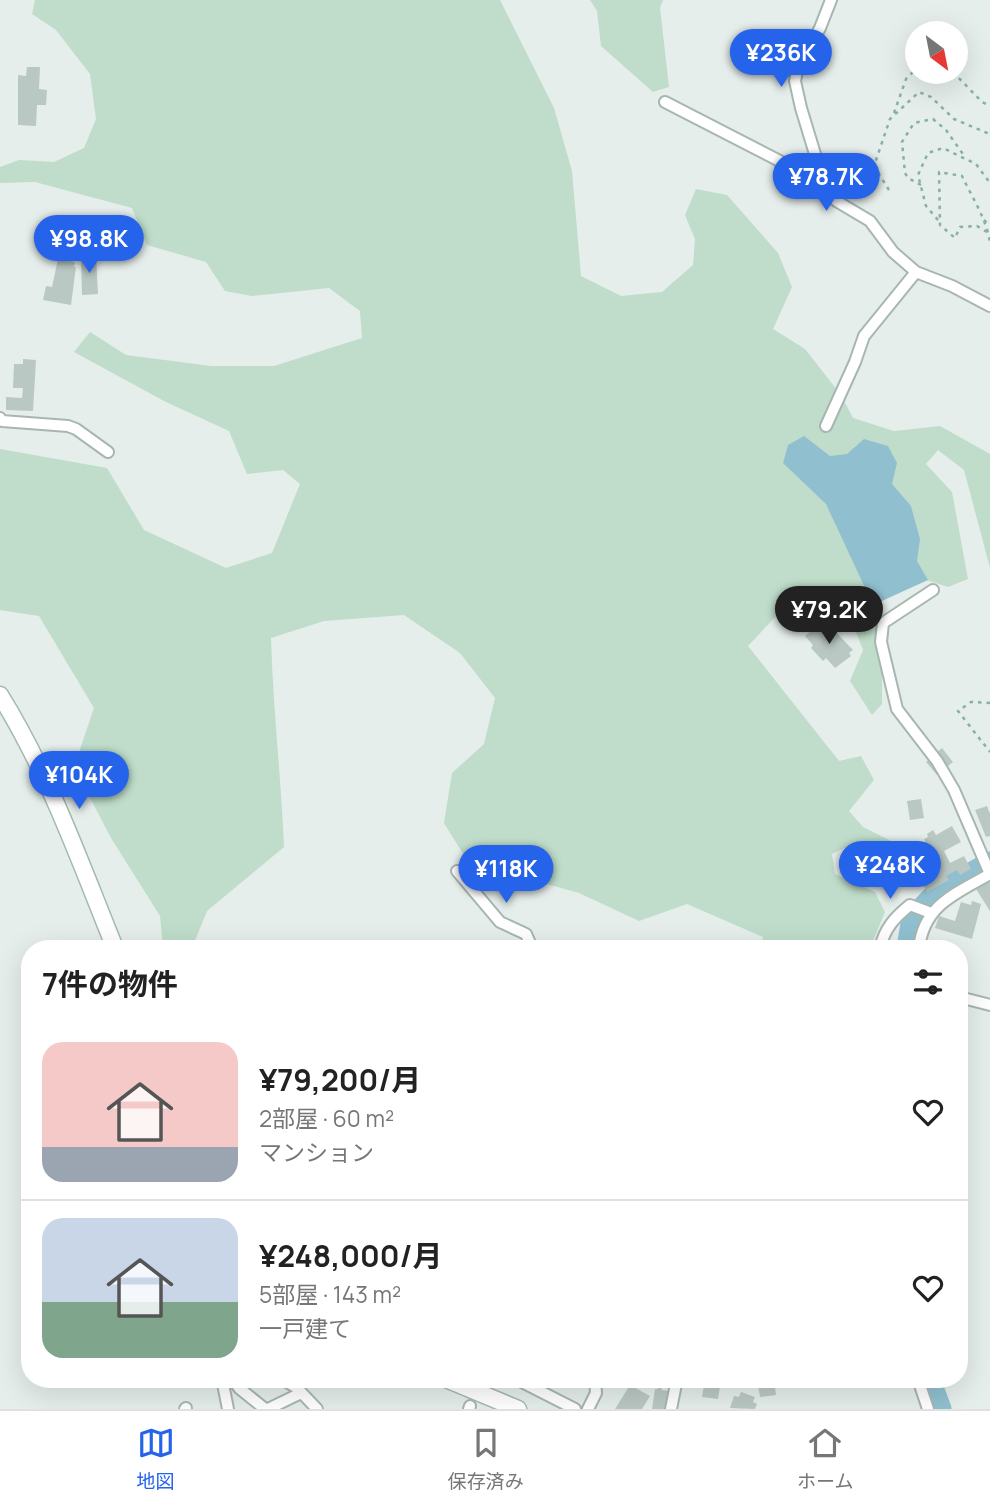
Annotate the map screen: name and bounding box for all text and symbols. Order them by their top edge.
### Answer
north arrow [905,21,968,84]
map controls [905,21,968,84]
pin: ¥236K [732,29,830,89]
text: ¥236K [746,36,816,68]
pin: ¥78.7K [769,154,883,213]
text: ¥78.7K [789,160,863,192]
pin: ¥98.8K [32,216,146,275]
text: ¥98.8K [50,222,128,254]
pin: ¥79.2K [772,586,886,646]
text: ¥79.2K [791,593,867,625]
pin: ¥104K [30,752,128,811]
text: ¥104K [45,758,113,790]
pin: ¥248K [841,842,939,901]
pin: ¥118K [457,846,555,905]
text: ¥248K [855,848,925,880]
text: ¥118K [474,852,538,884]
text: 7件の物件 [42,963,178,1004]
icon: filters [909,963,947,1001]
text: ¥79,200/月 [259,1059,421,1100]
icon: home [98,1070,182,1154]
icon: heart [909,1093,947,1131]
text: 2部屋 · 60 m² [259,1102,394,1134]
text: マンション [259,1136,374,1168]
text: ¥248,000/月 [259,1235,443,1276]
icon: home [98,1246,182,1330]
icon: heart [909,1269,947,1307]
text: 5部屋 · 143 m² [259,1278,401,1310]
text: 一戸建て [259,1312,351,1344]
tab: 地図 [137,1424,175,1494]
tab: 保存済み [448,1424,524,1494]
tab: ホーム [797,1424,853,1494]

